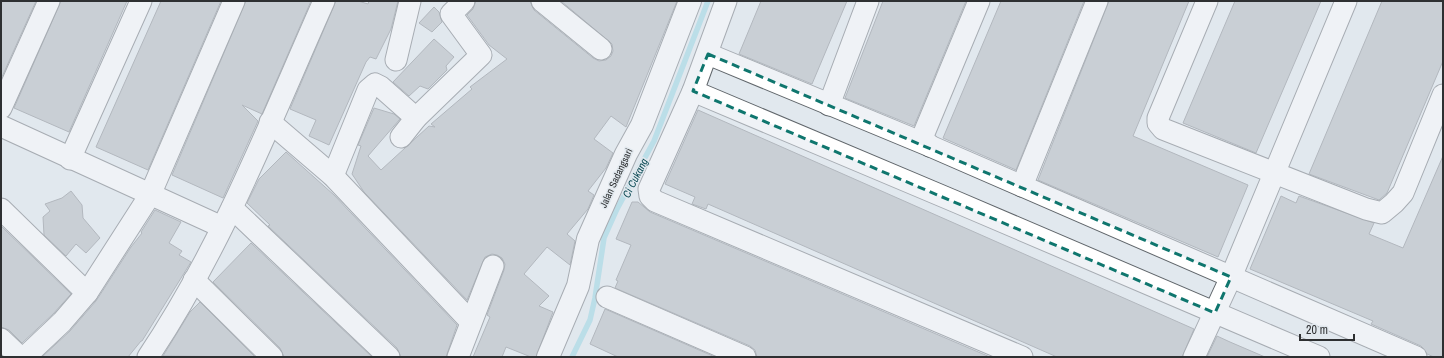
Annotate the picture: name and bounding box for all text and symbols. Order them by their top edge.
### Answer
street label: Jalan Sadangsari [597,146,635,210]
water label: Ci Cukang [619,156,651,200]
scale bar [1300,316,1354,342]
text: 20 m [1306,322,1328,338]

